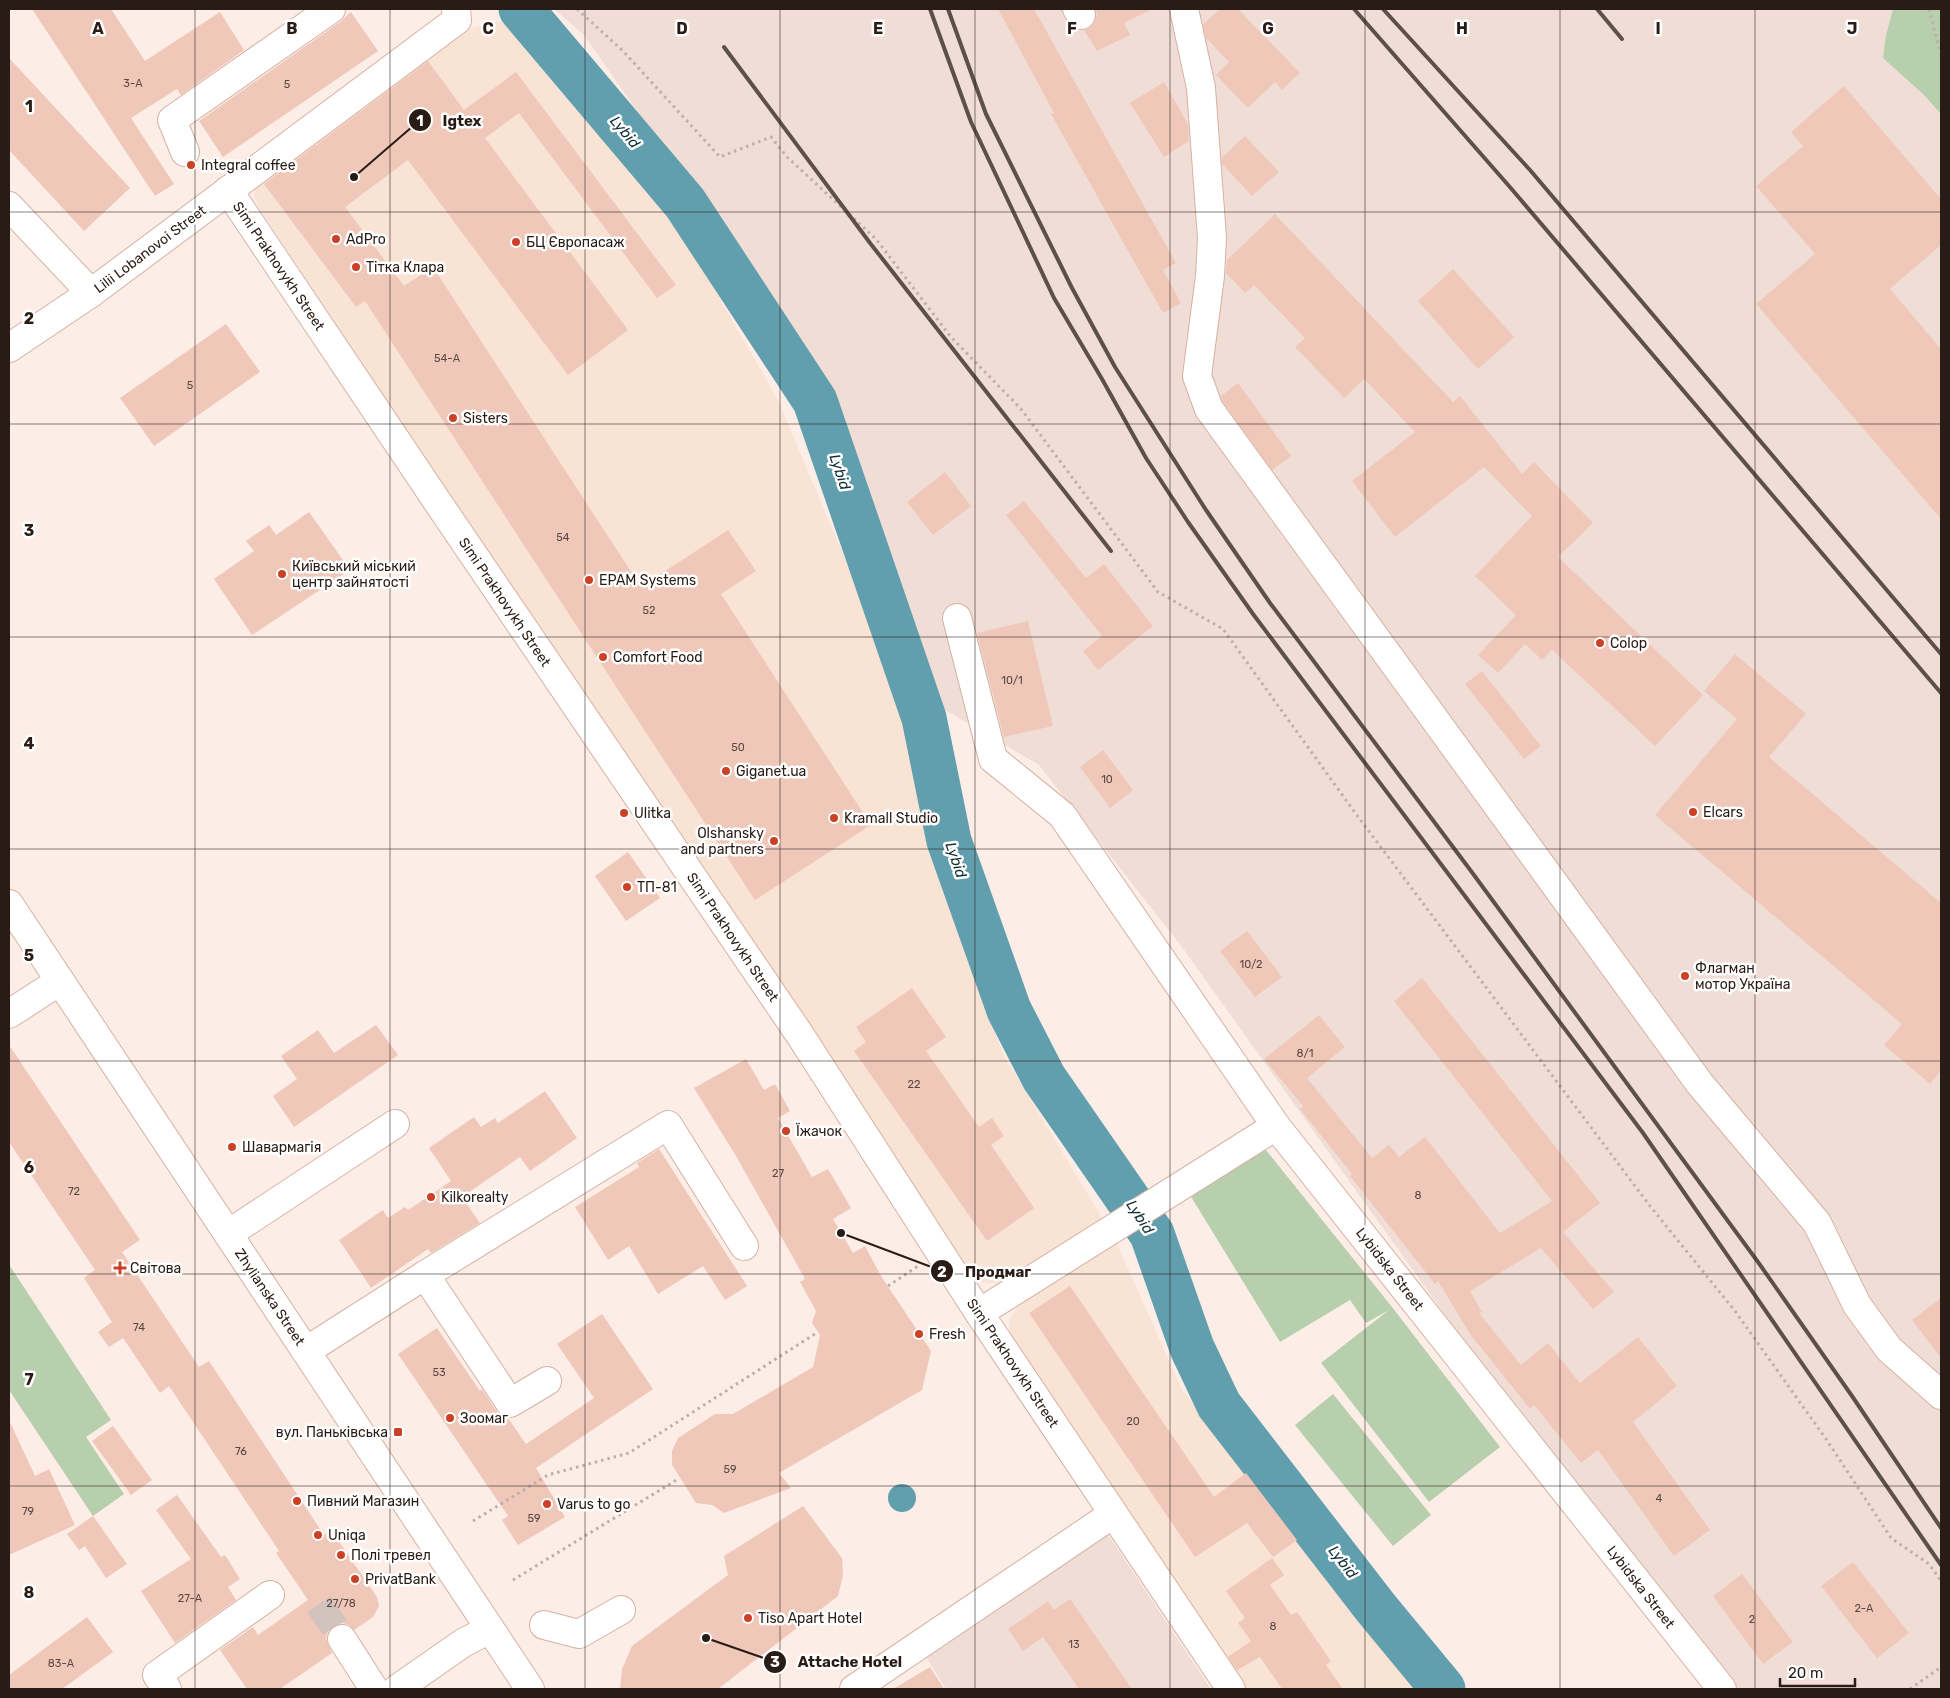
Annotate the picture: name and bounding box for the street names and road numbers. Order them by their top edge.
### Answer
street label: Simi Prakhovykh Street [229,199,328,334]
street label: Lilii Lobanovoi Street [91,201,210,297]
street label: Simi Prakhovykh Street [455,535,554,670]
street label: Simi Prakhovykh Street [683,870,782,1005]
street label: Lybidska Street [1352,1225,1427,1314]
street label: Zhylianska Street [231,1246,309,1349]
street label: Simi Prakhovykh Street [963,1296,1062,1431]
street label: Lybidska Street [1603,1543,1678,1632]

